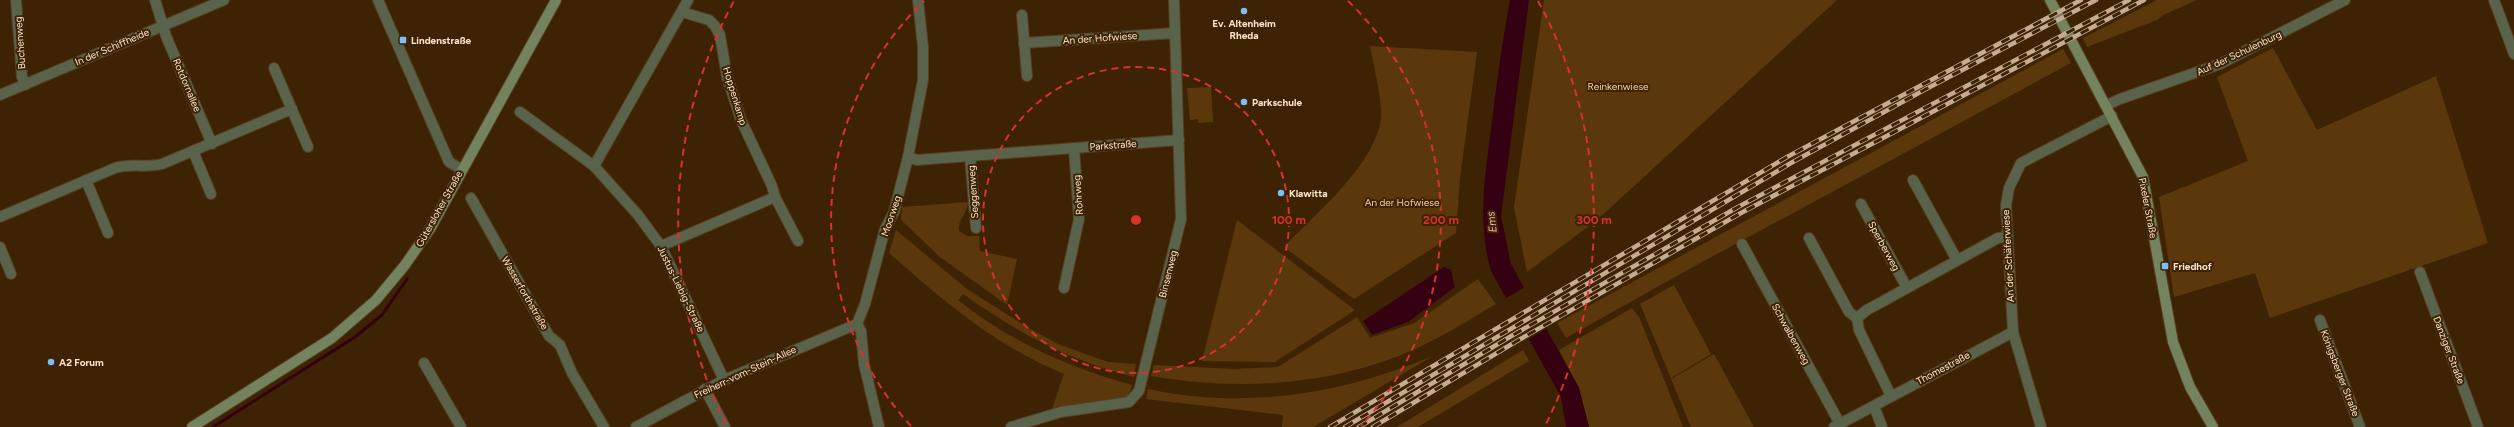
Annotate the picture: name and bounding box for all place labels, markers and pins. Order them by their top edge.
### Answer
marker: Ev. Altenheim Rheda [1239,6,1249,16]
place label: Ev. Altenheim Rheda [1212,17,1276,42]
place label: Lindenstraße [411,34,472,47]
marker: Lindenstraße [398,35,408,45]
place label: Parkschule [1252,96,1302,109]
marker: Parkschule [1239,97,1249,107]
place label: Klawitta [1289,187,1328,200]
marker: Klawitta [1276,188,1286,198]
centre of rings [1129,213,1143,227]
place label: Friedhof [2173,260,2212,273]
marker: Friedhof [2160,261,2170,271]
place label: A2 Forum [59,356,104,369]
marker: A2 Forum [46,357,56,367]

